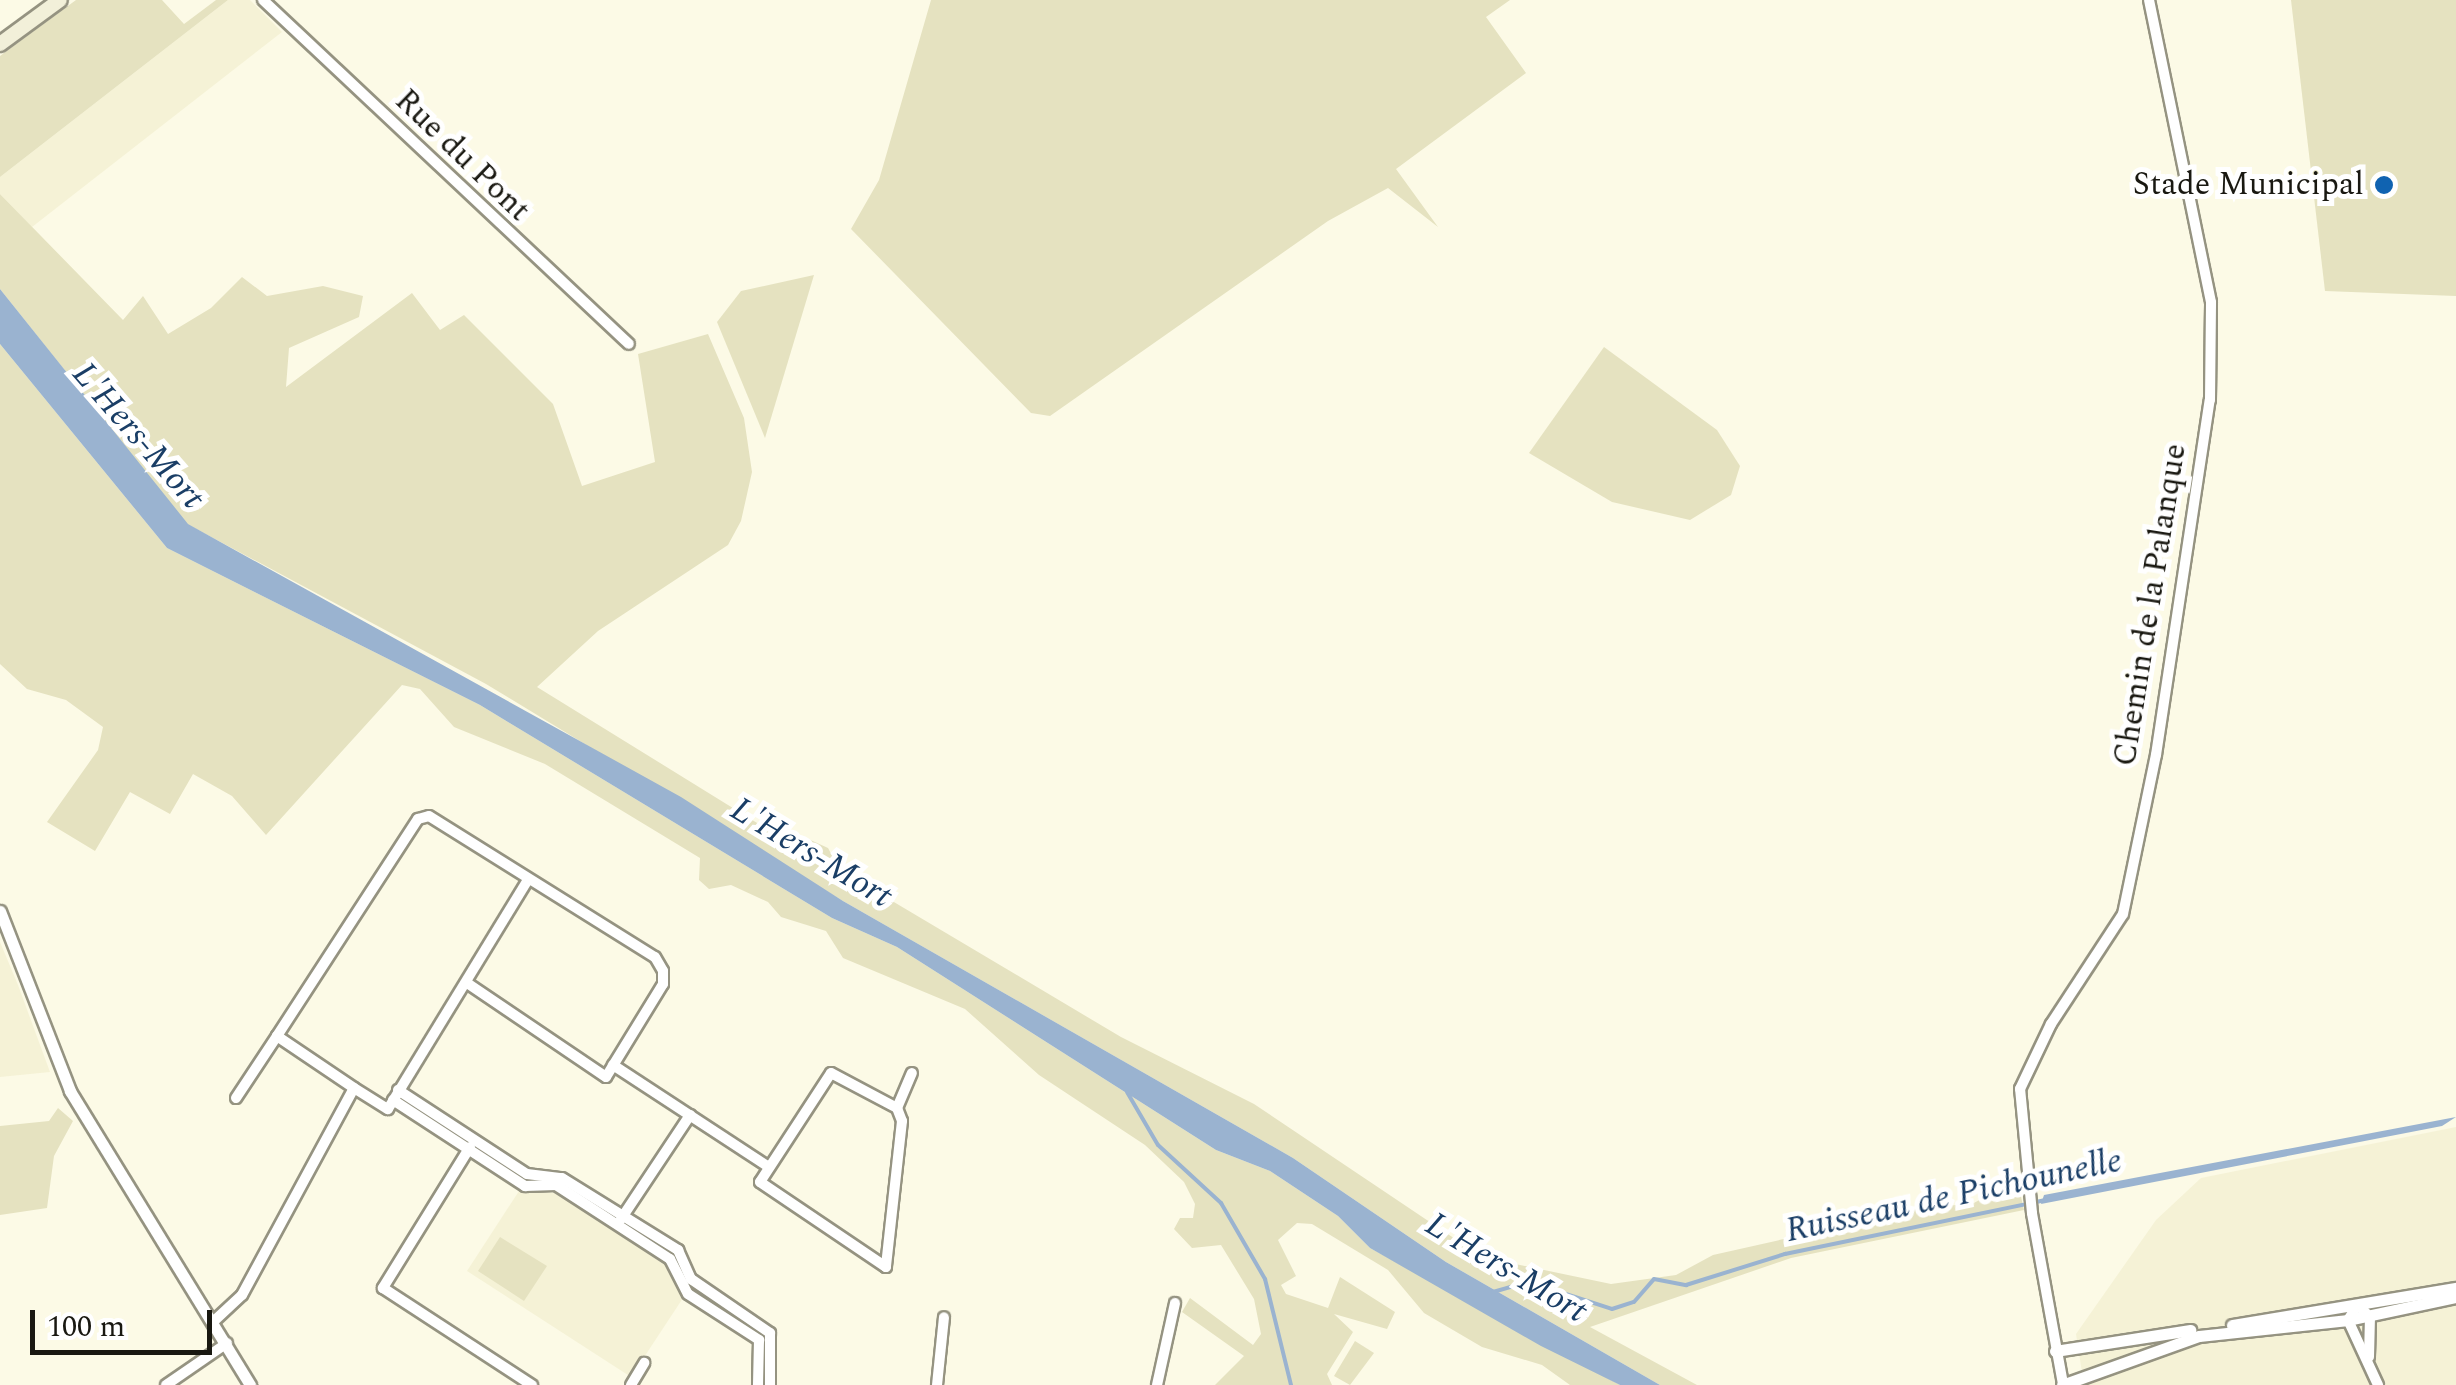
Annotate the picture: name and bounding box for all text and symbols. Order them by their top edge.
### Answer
street label: Rue du Pont [386,82,538,230]
place label: Stade Municipal [2133,166,2364,204]
marker: Stade Municipal [2373,174,2395,196]
water label: L'Hers-Mort [63,354,213,518]
street label: Chemin de la Palanque [2107,441,2195,769]
water label: L'Hers-Mort [723,788,899,918]
water label: Ruisseau de Pichounelle [1782,1140,2126,1252]
water label: L'Hers-Mort [1418,1203,1594,1333]
scale bar [35,1290,218,1352]
text: 100 m [47,1304,125,1350]

